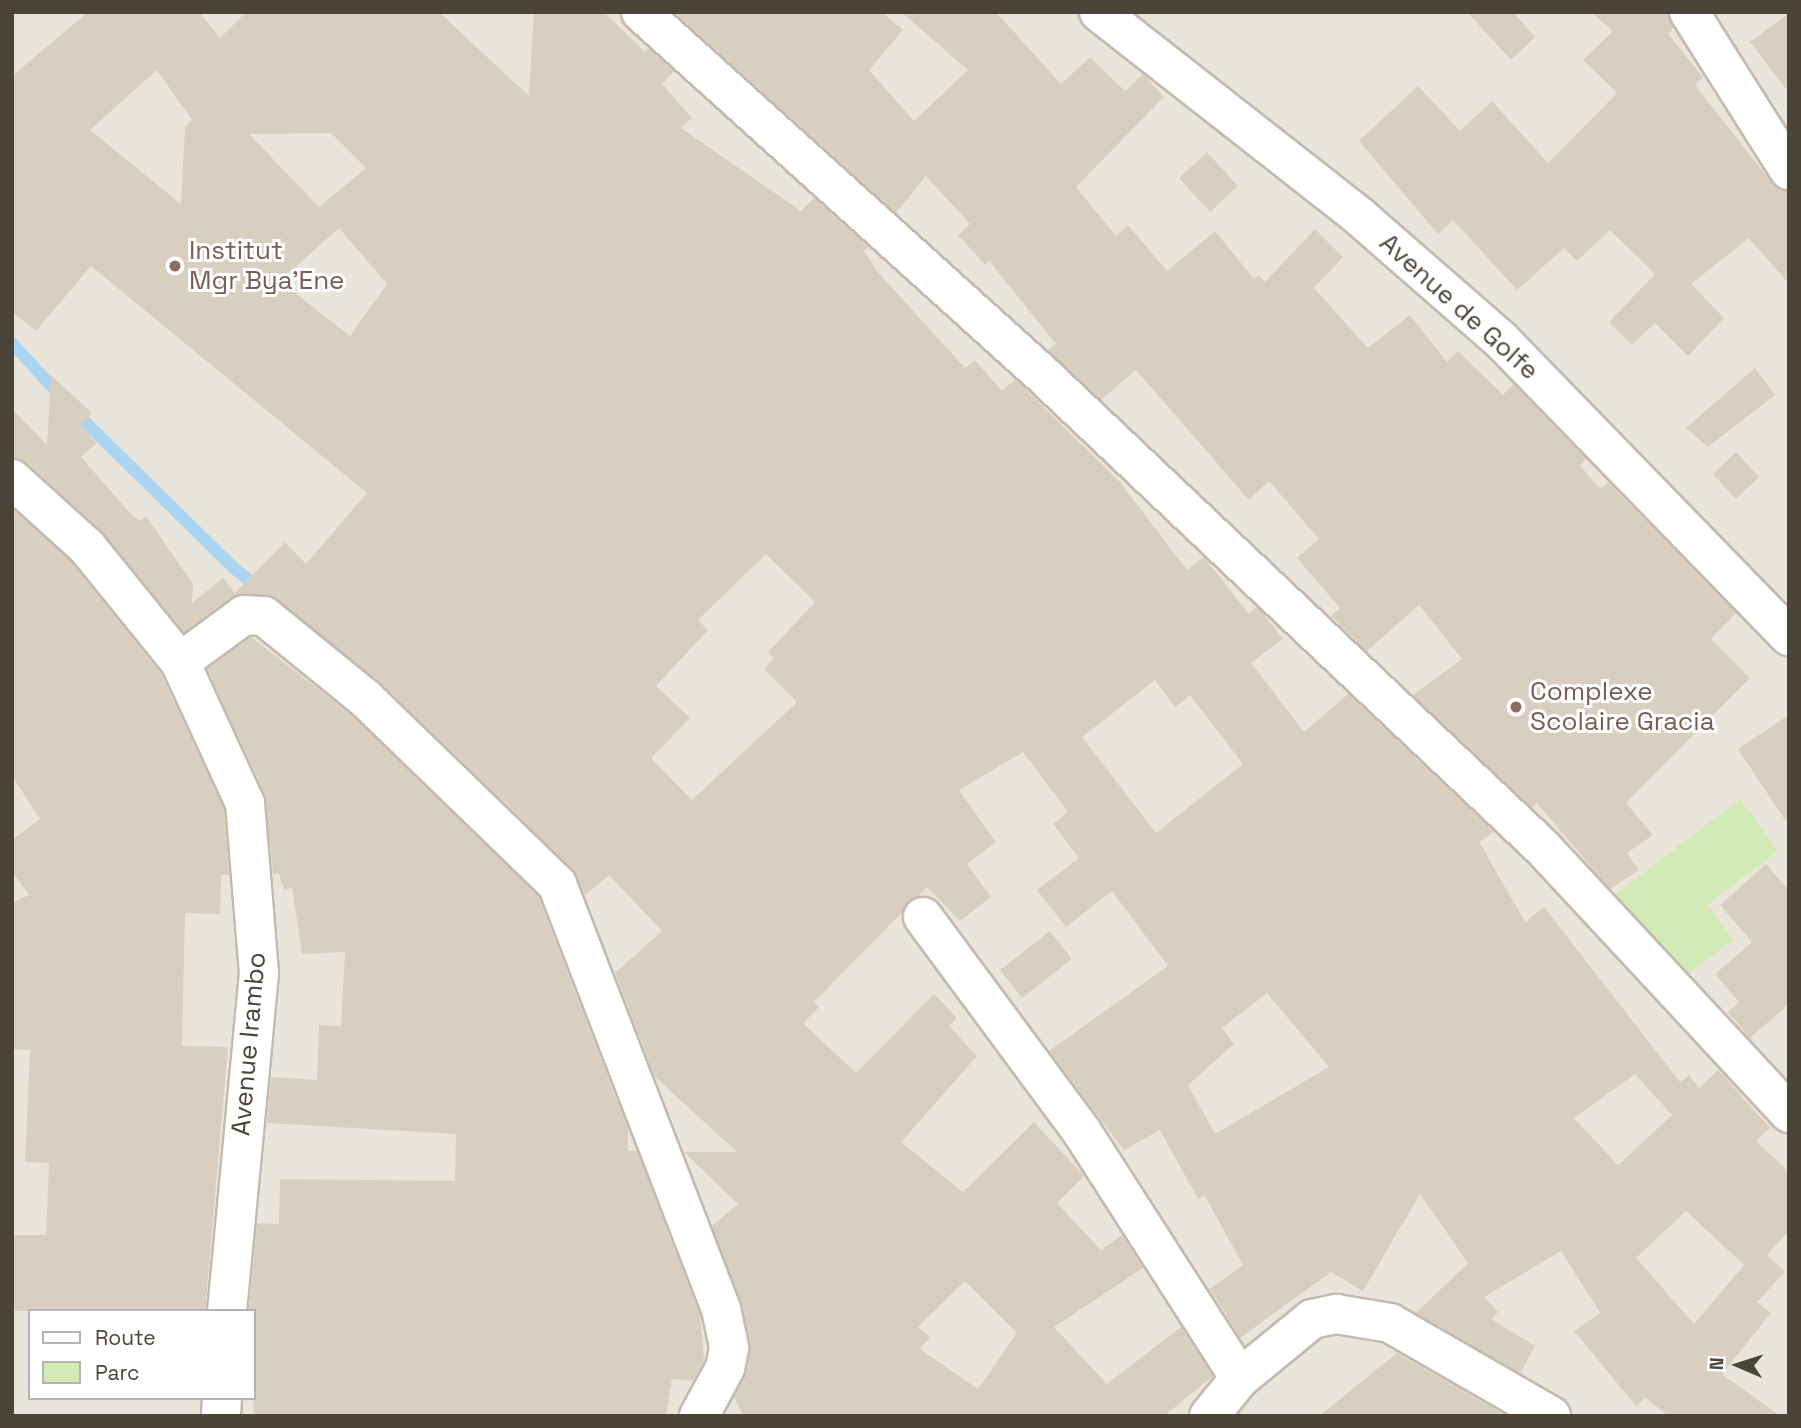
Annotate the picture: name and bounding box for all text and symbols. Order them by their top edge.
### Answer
street label: Avenue de Golfe [1373,227,1545,387]
place label: Institut Mgr Bya'Ene [189,235,344,296]
marker: Institut Mgr Bya'Ene [167,258,183,274]
place label: Complexe Scolaire Gracia [1530,676,1715,738]
marker: Complexe Scolaire Gracia [1508,699,1524,715]
street label: Avenue Irambo [225,951,273,1137]
legend [28,1309,256,1400]
text: Route [95,1324,156,1351]
north arrow [1703,1330,1773,1400]
text: N [1704,1357,1729,1371]
text: Parc [95,1359,140,1386]

